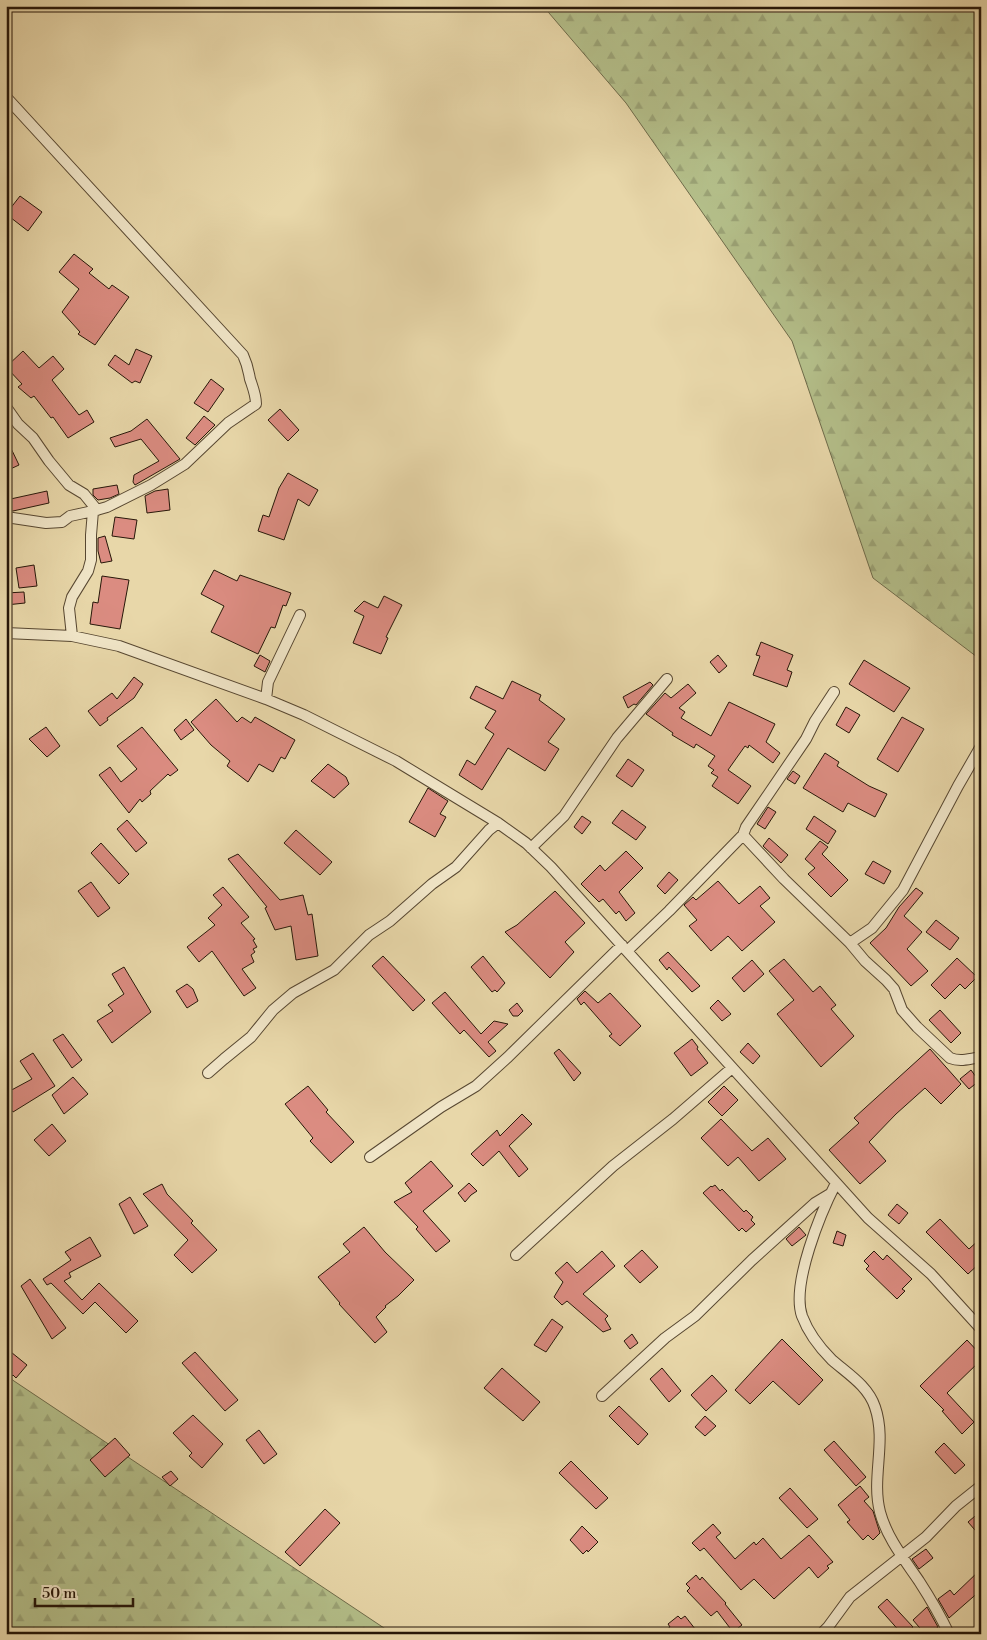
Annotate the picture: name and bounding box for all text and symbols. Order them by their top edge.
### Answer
scale bar [35,1575,132,1607]
text: 50 m [42,1584,76,1603]

